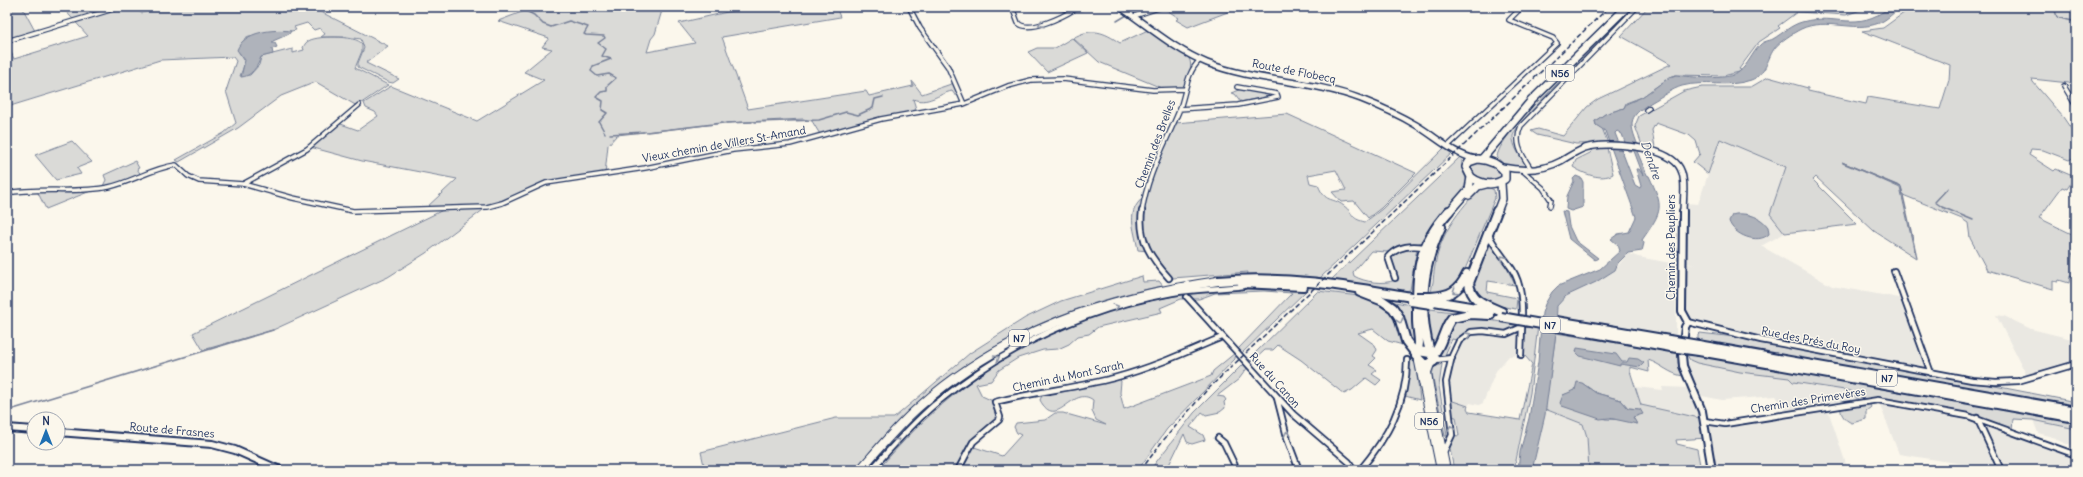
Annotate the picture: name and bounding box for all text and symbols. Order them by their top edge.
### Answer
one-way arrow [1037,19,1044,27]
street label: Route de Flobecq [1251,56,1337,86]
road number: N56 [1546,65,1574,81]
street label: Chemin des Brelles [1132,98,1178,190]
street label: Vieux chemin de Villers St-Amand [641,123,807,165]
water label: Dendre [1638,138,1666,183]
street label: Chemin des Peupliers [1664,194,1678,300]
one-way arrow [1501,255,1508,262]
one-way arrow [1453,287,1460,294]
one-way arrow [1112,303,1119,312]
one-way arrow [1395,317,1404,324]
road number: N7 [1540,317,1560,333]
street label: Rue des Prés du Roy [1760,323,1862,357]
road number: N7 [1009,330,1029,346]
one-way arrow [1464,332,1472,340]
street label: Rue du Canon [1246,349,1304,411]
one-way arrow [993,356,1000,363]
street label: Chemin du Mont Sarah [1011,357,1125,395]
road number: N7 [1877,370,1897,386]
street label: Chemin des Primevères [1750,384,1866,416]
north arrow [26,411,66,451]
road number: N56 [1415,413,1443,429]
text: N [42,414,50,428]
street label: Route de Frasnes [129,419,215,441]
one-way arrow [1447,425,1456,431]
one-way arrow [1283,430,1291,437]
one-way arrow [892,438,900,446]

